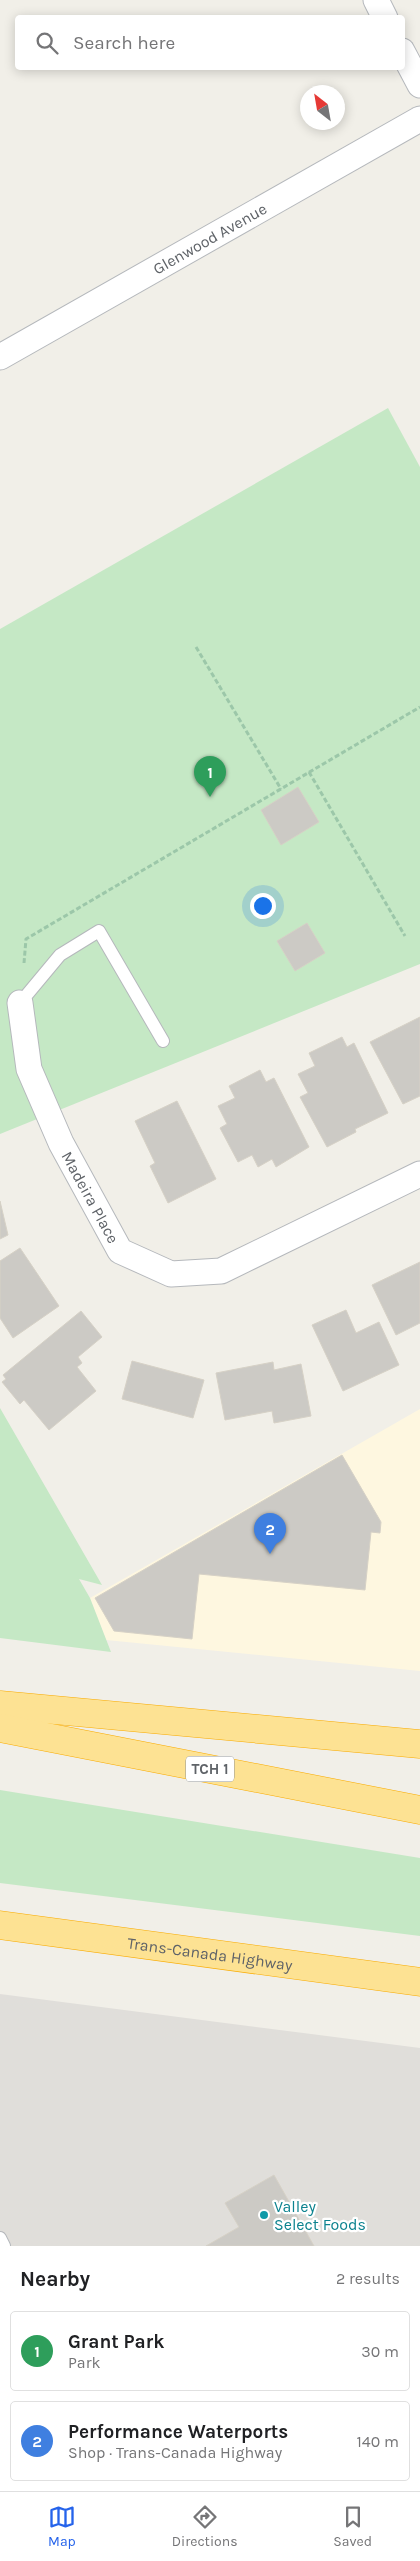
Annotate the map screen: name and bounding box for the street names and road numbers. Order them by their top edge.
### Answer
street label: Glenwood Avenue [149,198,270,278]
street label: Madeira Place [58,1148,123,1246]
road number: TCH 1 [186,1756,234,1782]
street label: Trans-Canada Highway [126,1933,294,1974]

